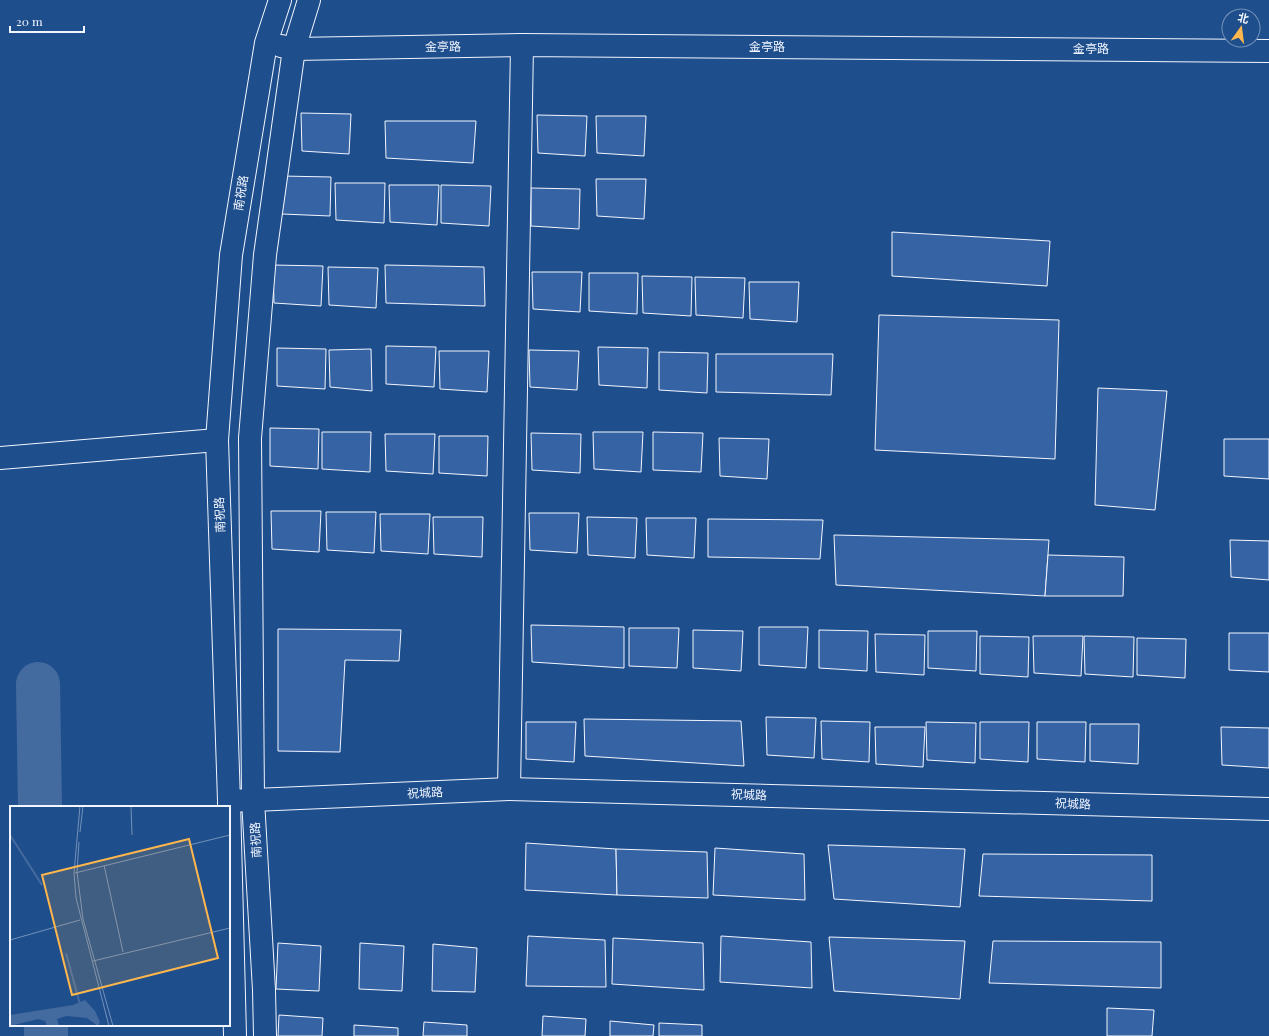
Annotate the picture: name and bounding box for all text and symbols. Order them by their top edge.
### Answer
scale bar [10,8,84,34]
north arrow [1221,8,1261,48]
text: 北 [1236,9,1251,26]
text: 20 m [16,13,43,29]
street label: 金亭路 [425,38,461,54]
street label: 金亭路 [749,38,785,54]
street label: 金亭路 [1073,40,1109,56]
street label: 南祝路 [229,174,251,212]
street label: 南祝路 [210,497,228,533]
street label: 祝城路 [407,783,443,801]
street label: 祝城路 [731,785,767,803]
street label: 祝城路 [1055,794,1091,812]
inset map [10,806,230,1026]
street label: 南祝路 [246,822,264,858]

